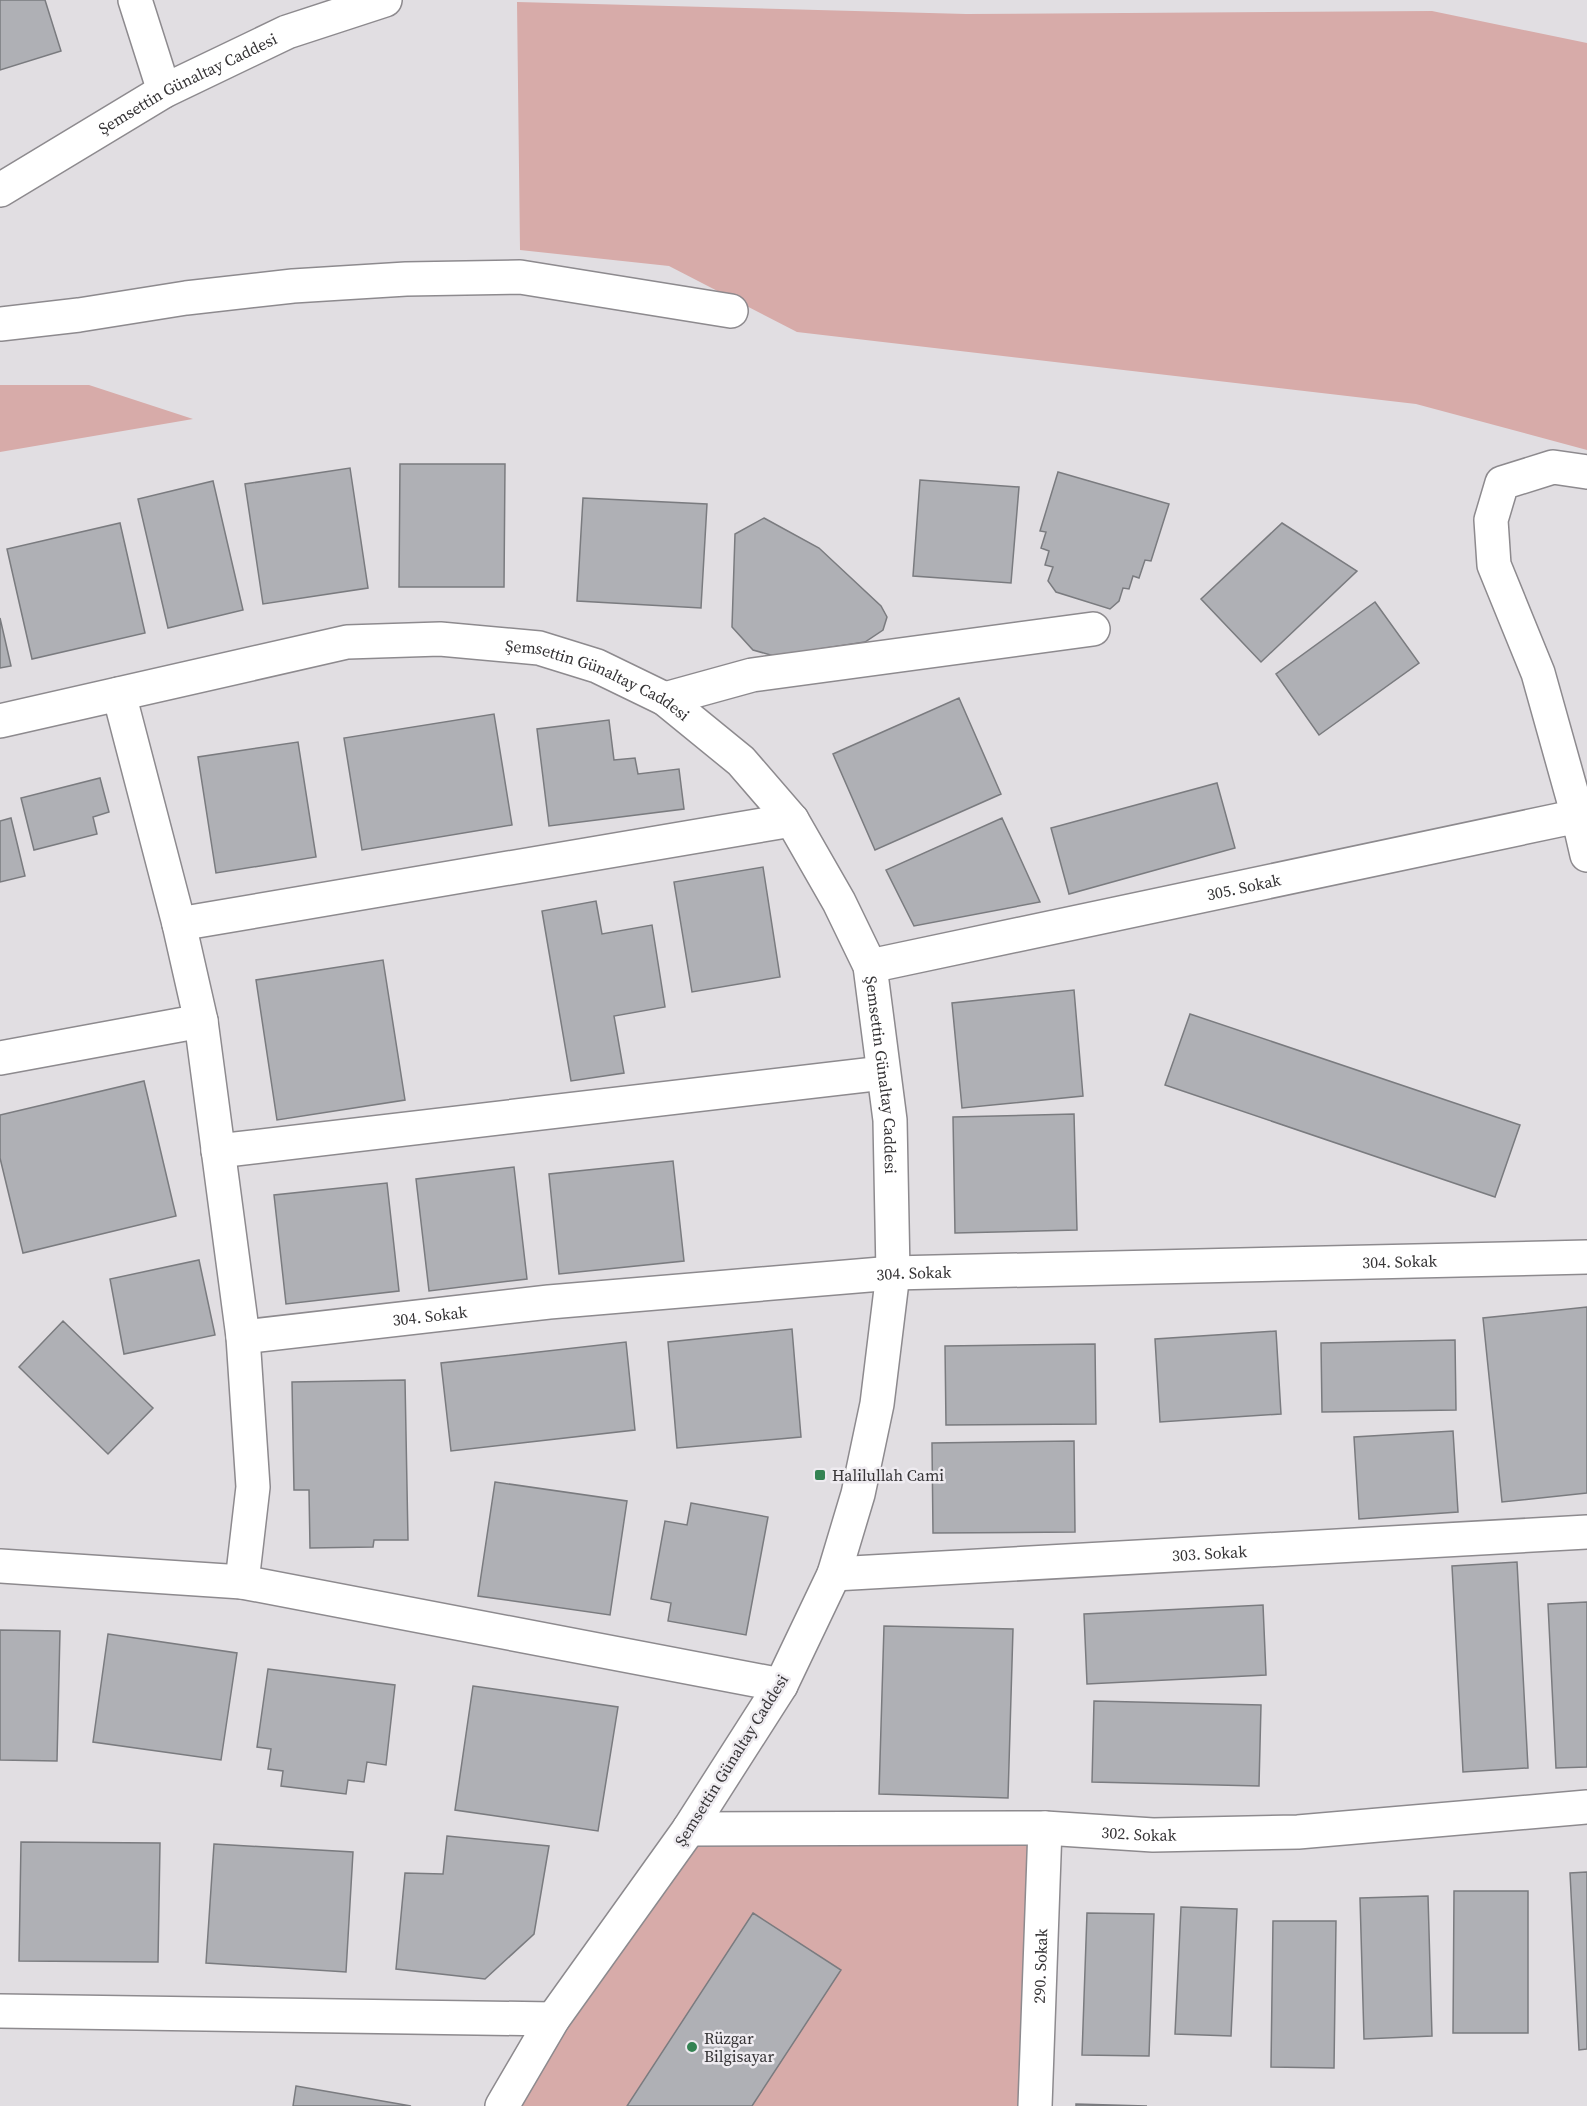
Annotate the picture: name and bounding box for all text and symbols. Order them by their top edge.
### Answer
street label: Şemsettin Günaltay Caddesi [94,27,281,139]
street label: Şemsettin Günaltay Caddesi [504,634,694,726]
street label: 305. Sokak [1205,868,1283,905]
street label: Şemsettin Günaltay Caddesi [860,975,902,1174]
street label: 304. Sokak [1362,1249,1438,1273]
street label: 304. Sokak [875,1261,952,1285]
street label: 304. Sokak [391,1300,469,1331]
place label: Halilullah Cami [832,1464,944,1486]
marker: Halilullah Cami [813,1468,827,1482]
street label: 303. Sokak [1171,1540,1248,1566]
street label: Şemsettin Günaltay Caddesi [669,1670,793,1850]
street label: 302. Sokak [1101,1821,1177,1846]
street label: 290. Sokak [1028,1928,1052,2004]
place label: Rüzgar Bilgisayar [704,2027,774,2067]
marker: Rüzgar Bilgisayar [685,2040,699,2054]

